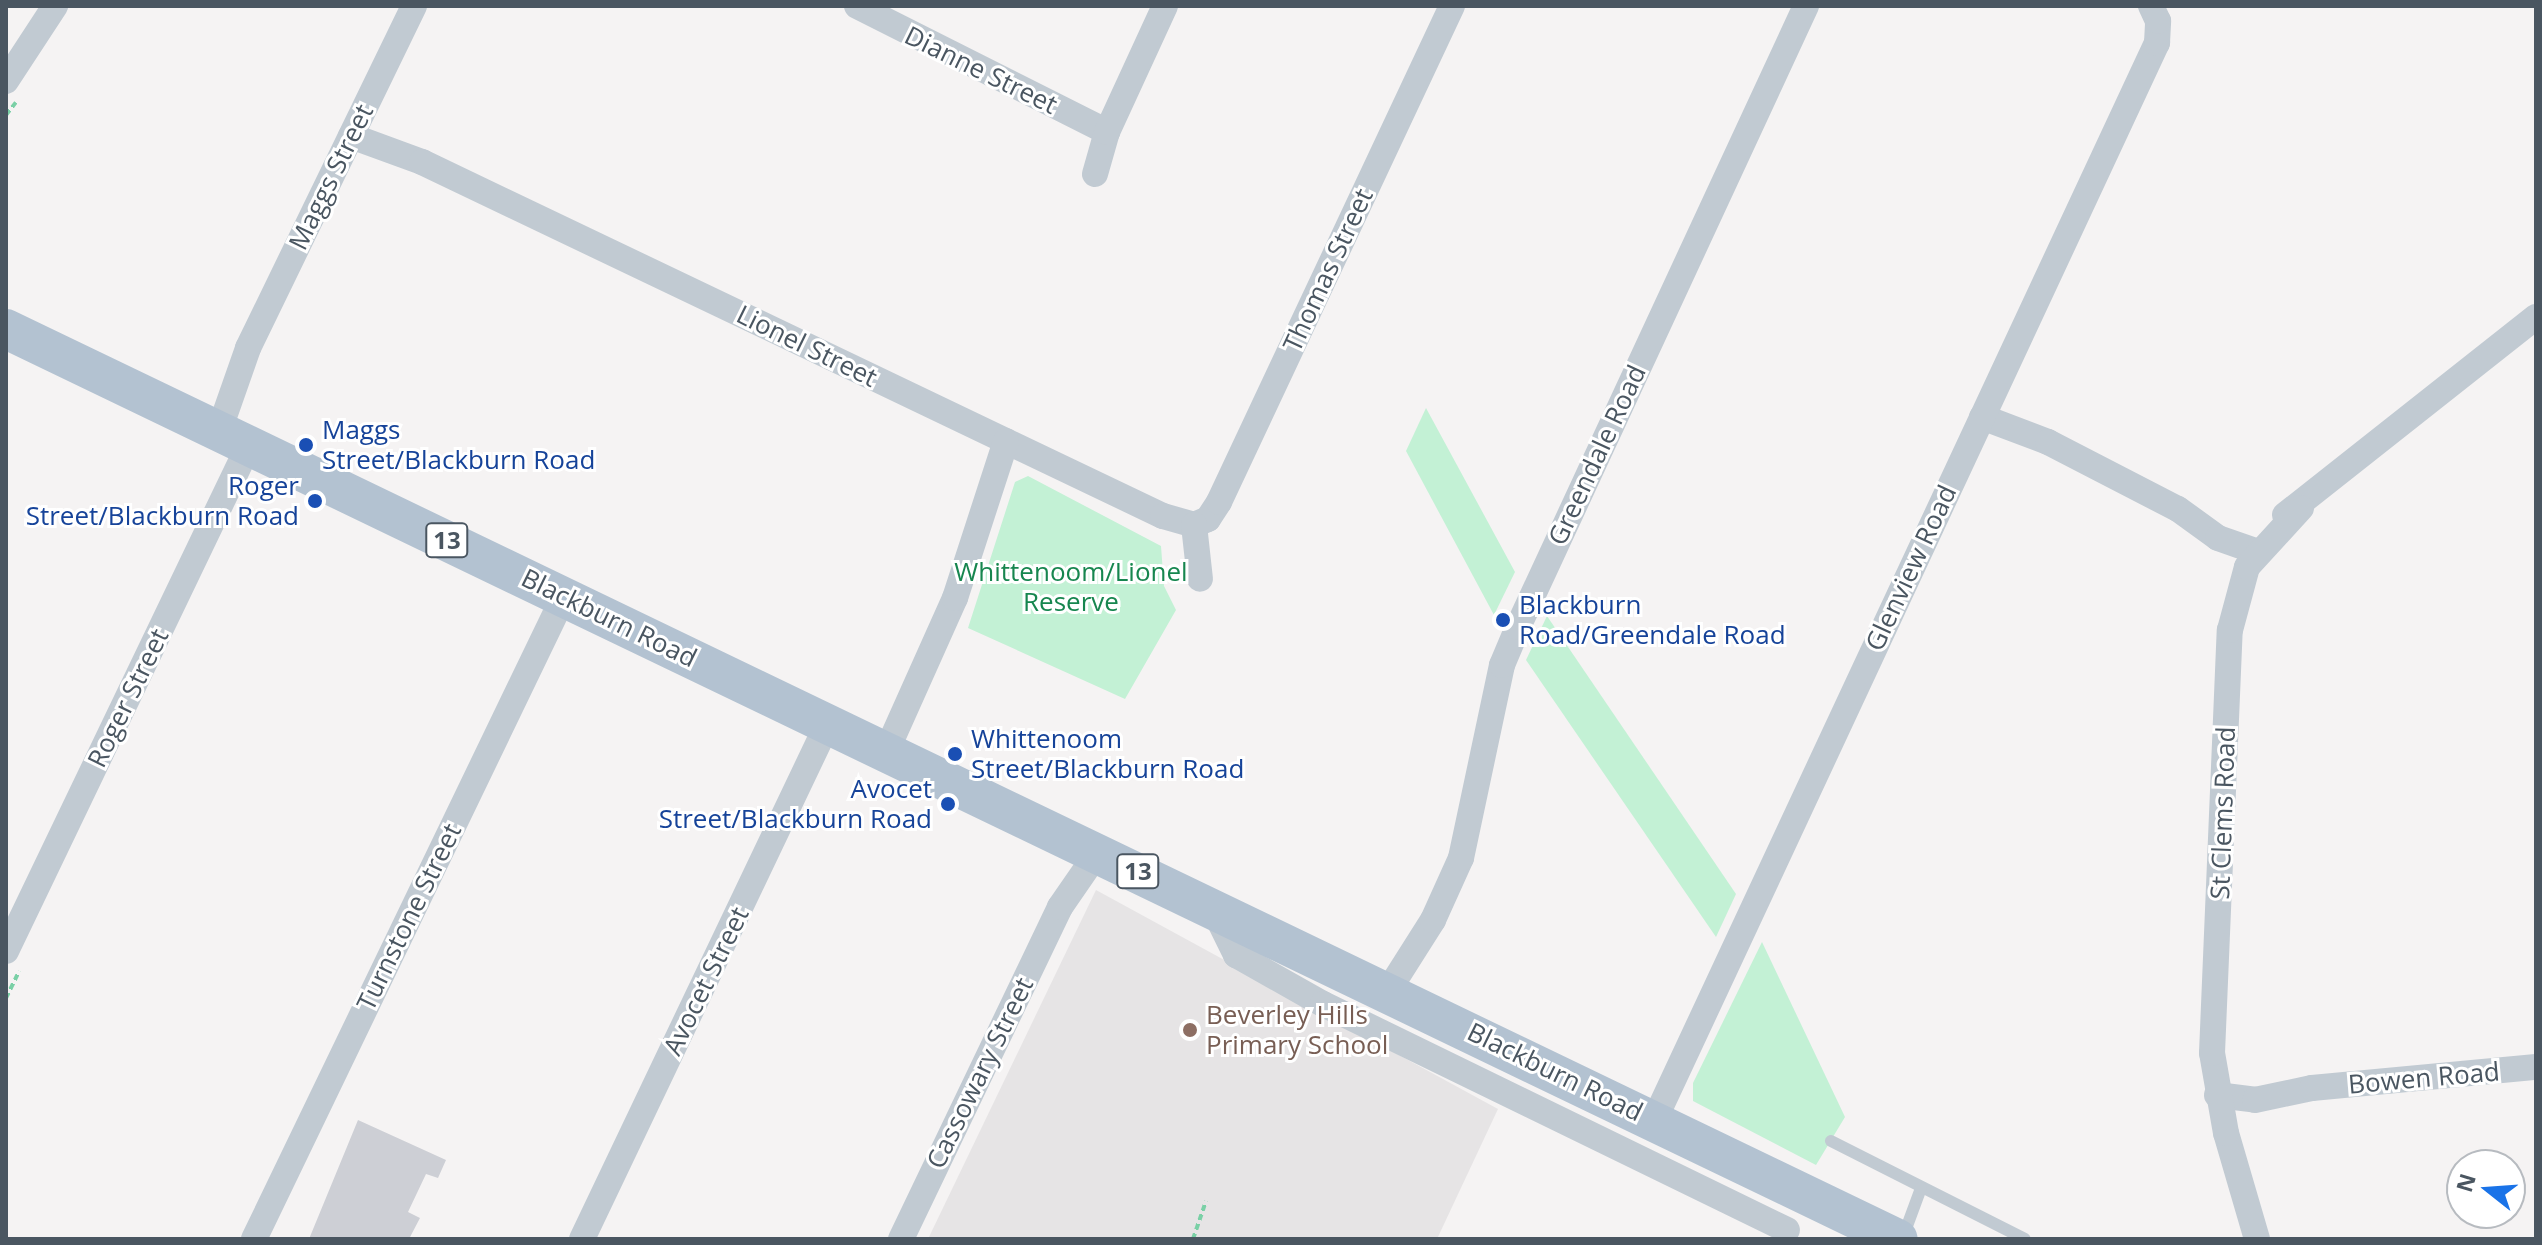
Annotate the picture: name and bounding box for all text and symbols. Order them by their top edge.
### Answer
street label: Dianne Street [900,20,1062,120]
street label: Maggs Street [282,99,380,255]
street label: Thomas Street [1277,184,1379,356]
street label: Lionel Street [732,299,882,393]
street label: Greendale Road [1542,360,1652,550]
place label: Maggs Street/Blackburn Road [322,414,595,476]
marker: Maggs Street/Blackburn Road [297,436,315,454]
place label: Roger Street/Blackburn Road [26,470,299,532]
street label: Glenview Road [1859,480,1963,656]
marker: Roger Street/Blackburn Road [306,492,324,510]
road number: 13 [425,520,469,560]
park label: Whittenoom/Lionel Reserve [954,556,1188,618]
street label: Blackburn Road [516,562,702,674]
place label: Blackburn Road/Greendale Road [1519,589,1786,650]
marker: Blackburn Road/Greendale Road [1494,611,1512,629]
street label: Roger Street [81,624,175,772]
place label: Whittenoom Street/Blackburn Road [971,723,1244,784]
street label: St Clems Road [2204,726,2242,900]
marker: Whittenoom Street/Blackburn Road [946,745,964,763]
place label: Avocet Street/Blackburn Road [659,773,932,834]
marker: Avocet Street/Blackburn Road [939,795,957,813]
street label: Turnstone Street [350,818,468,1016]
road number: 13 [1116,851,1160,891]
street label: Avocet Street [657,902,755,1060]
street label: Cassowary Street [920,972,1040,1174]
place label: Beverley Hills Primary School [1206,999,1388,1060]
street label: Blackburn Road [1462,1016,1648,1128]
marker: Beverley Hills Primary School [1181,1021,1199,1039]
street label: Bowen Road [2347,1056,2501,1100]
north arrow [2446,1149,2526,1229]
text: N [2448,1170,2482,1196]

